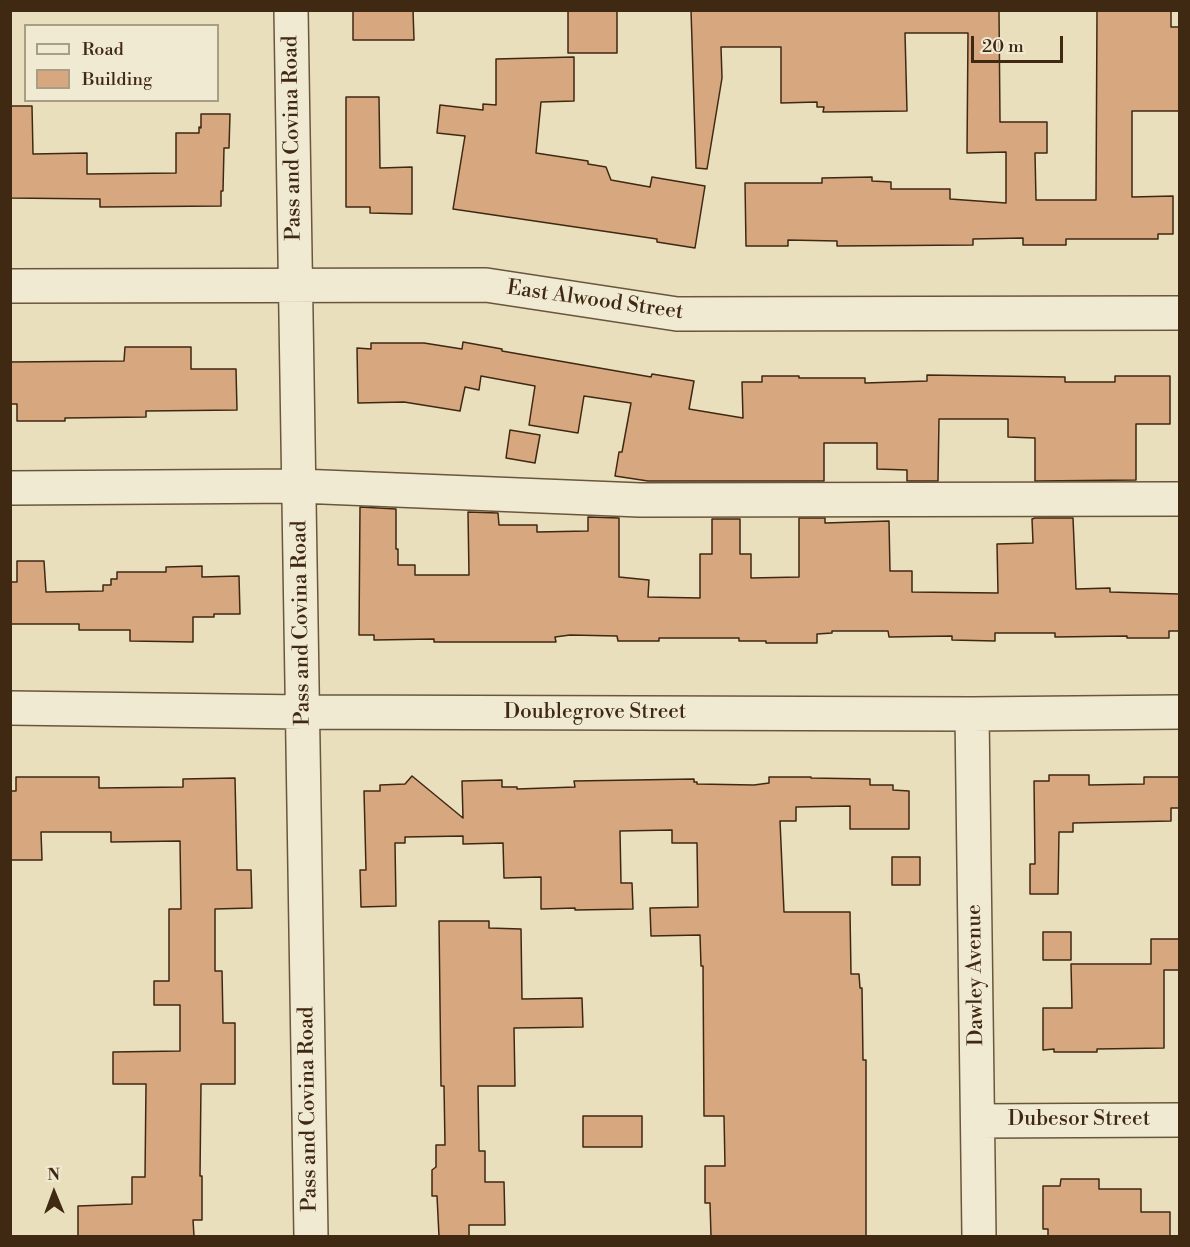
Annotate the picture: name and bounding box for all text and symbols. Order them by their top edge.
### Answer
legend [24,24,219,102]
scale bar [974,24,1066,62]
street label: Pass and Covina Road [279,35,307,241]
text: 20 m [982,35,1024,58]
text: Road [82,38,124,61]
text: Building [82,68,152,91]
street label: East Alwood Street [505,276,685,326]
street label: Pass and Covina Road [288,520,316,726]
street label: Doublegrove Street [504,700,686,726]
street label: Dawley Avenue [962,904,990,1046]
street label: Pass and Covina Road [295,1006,323,1212]
street label: Dubesor Street [1008,1107,1150,1133]
north arrow [24,1163,84,1223]
text: N [47,1165,60,1185]

